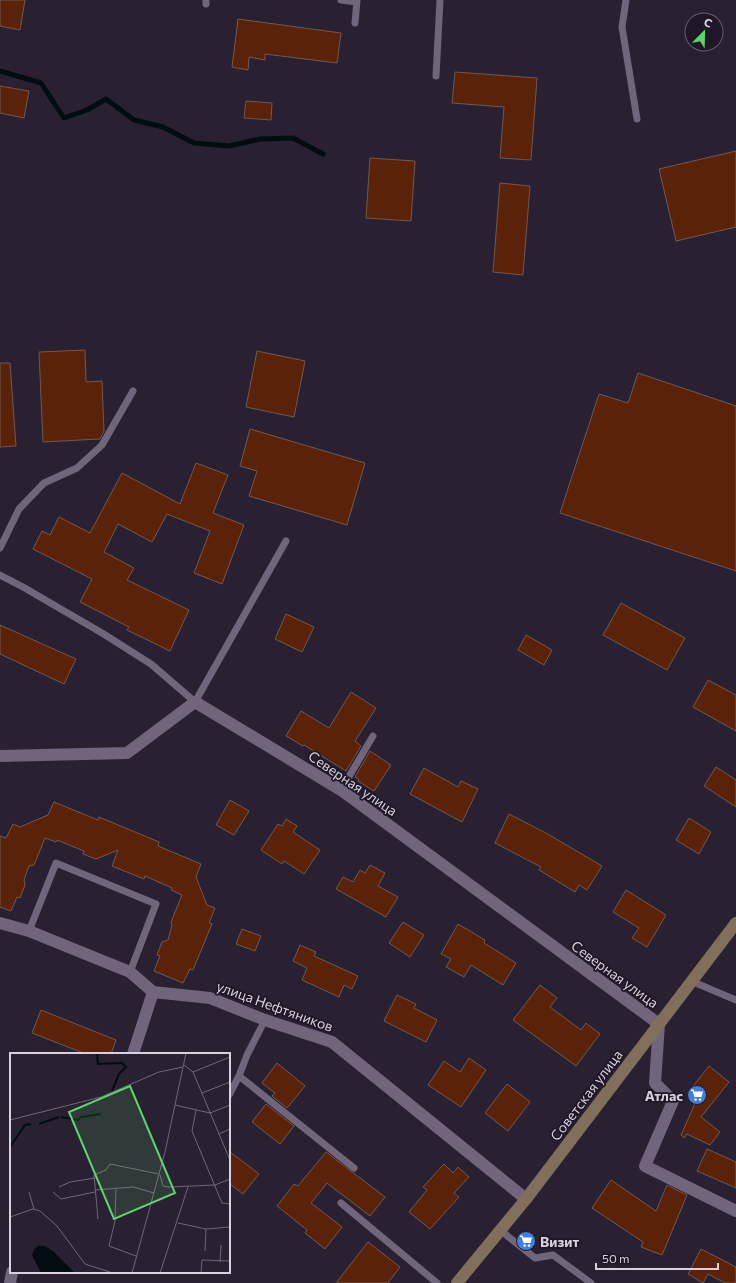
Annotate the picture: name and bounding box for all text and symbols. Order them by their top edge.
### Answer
north arrow [684,12,724,52]
text: С [702,15,715,30]
street label: Северная улица [305,747,401,819]
street label: Северная улица [568,937,662,1011]
street label: улица Нефтяников [214,977,336,1035]
street label: Советская улица [546,1046,626,1144]
inset map [10,1053,230,1273]
supermarket icon: Атлас [686,1084,708,1106]
place label: Атлас [645,1087,683,1104]
supermarket icon: Визит [515,1230,537,1252]
place label: Визит [540,1233,579,1250]
scale bar [596,1245,718,1271]
text: 50 m [602,1251,630,1265]

